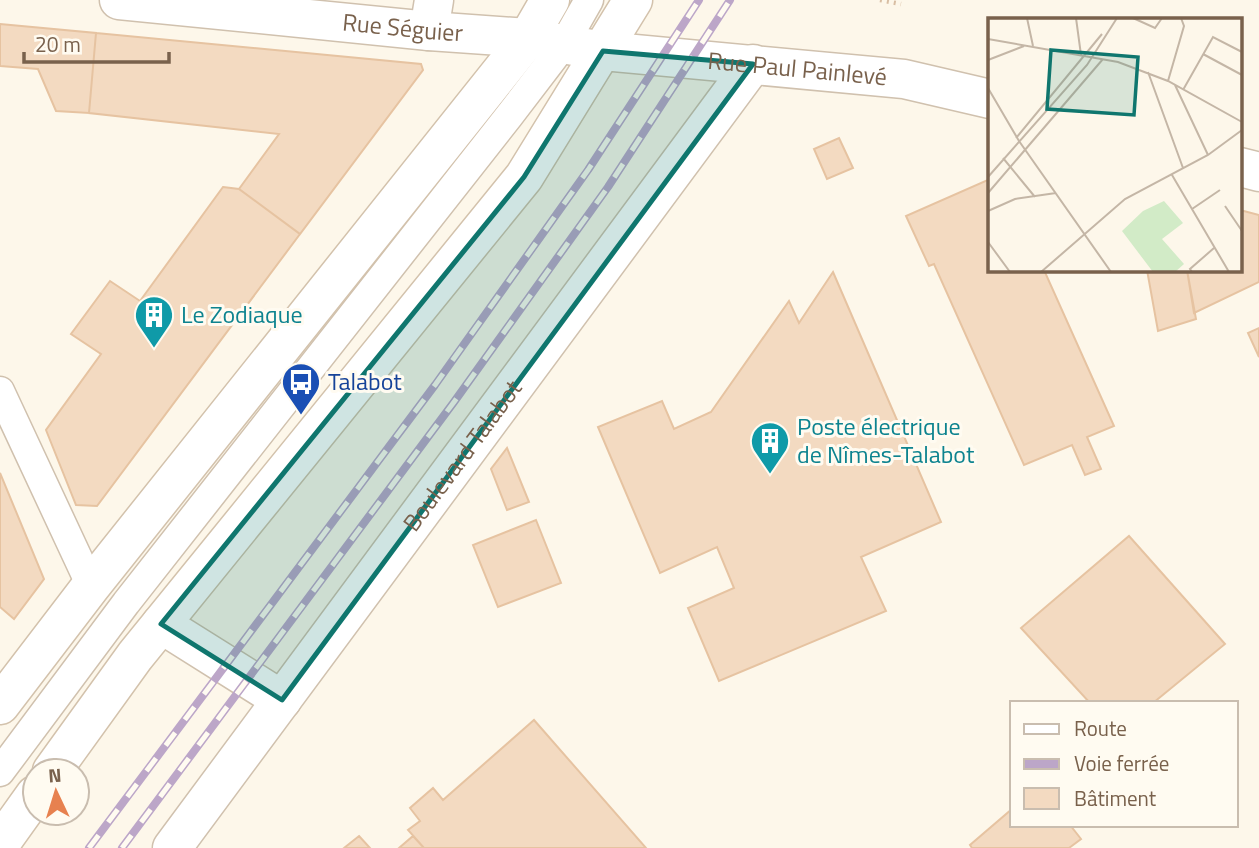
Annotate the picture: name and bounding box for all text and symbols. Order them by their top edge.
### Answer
street label: Rue Séguier [341,3,464,50]
inset map [988,18,1242,271]
scale bar [24,21,170,65]
text: 20 m [35,28,81,60]
street label: Rue Paul Painlevé [706,42,889,94]
building icon: Le Zodiaque [133,294,175,349]
place label: Le Zodiaque [181,296,303,332]
bus stop icon: Talabot [280,361,322,416]
place label: Talabot [328,363,402,399]
street label: Boulevard Talabot [393,372,530,539]
place label: Poste électrique de Nîmes-Talabot [797,408,975,472]
building icon: Poste électrique de Nîmes-Talabot [749,420,791,475]
legend [1010,701,1238,827]
text: Route [1074,712,1127,744]
text: Voie ferrée [1074,747,1169,779]
north arrow [21,757,91,827]
text: N [47,760,62,789]
text: Bâtiment [1074,782,1157,814]

